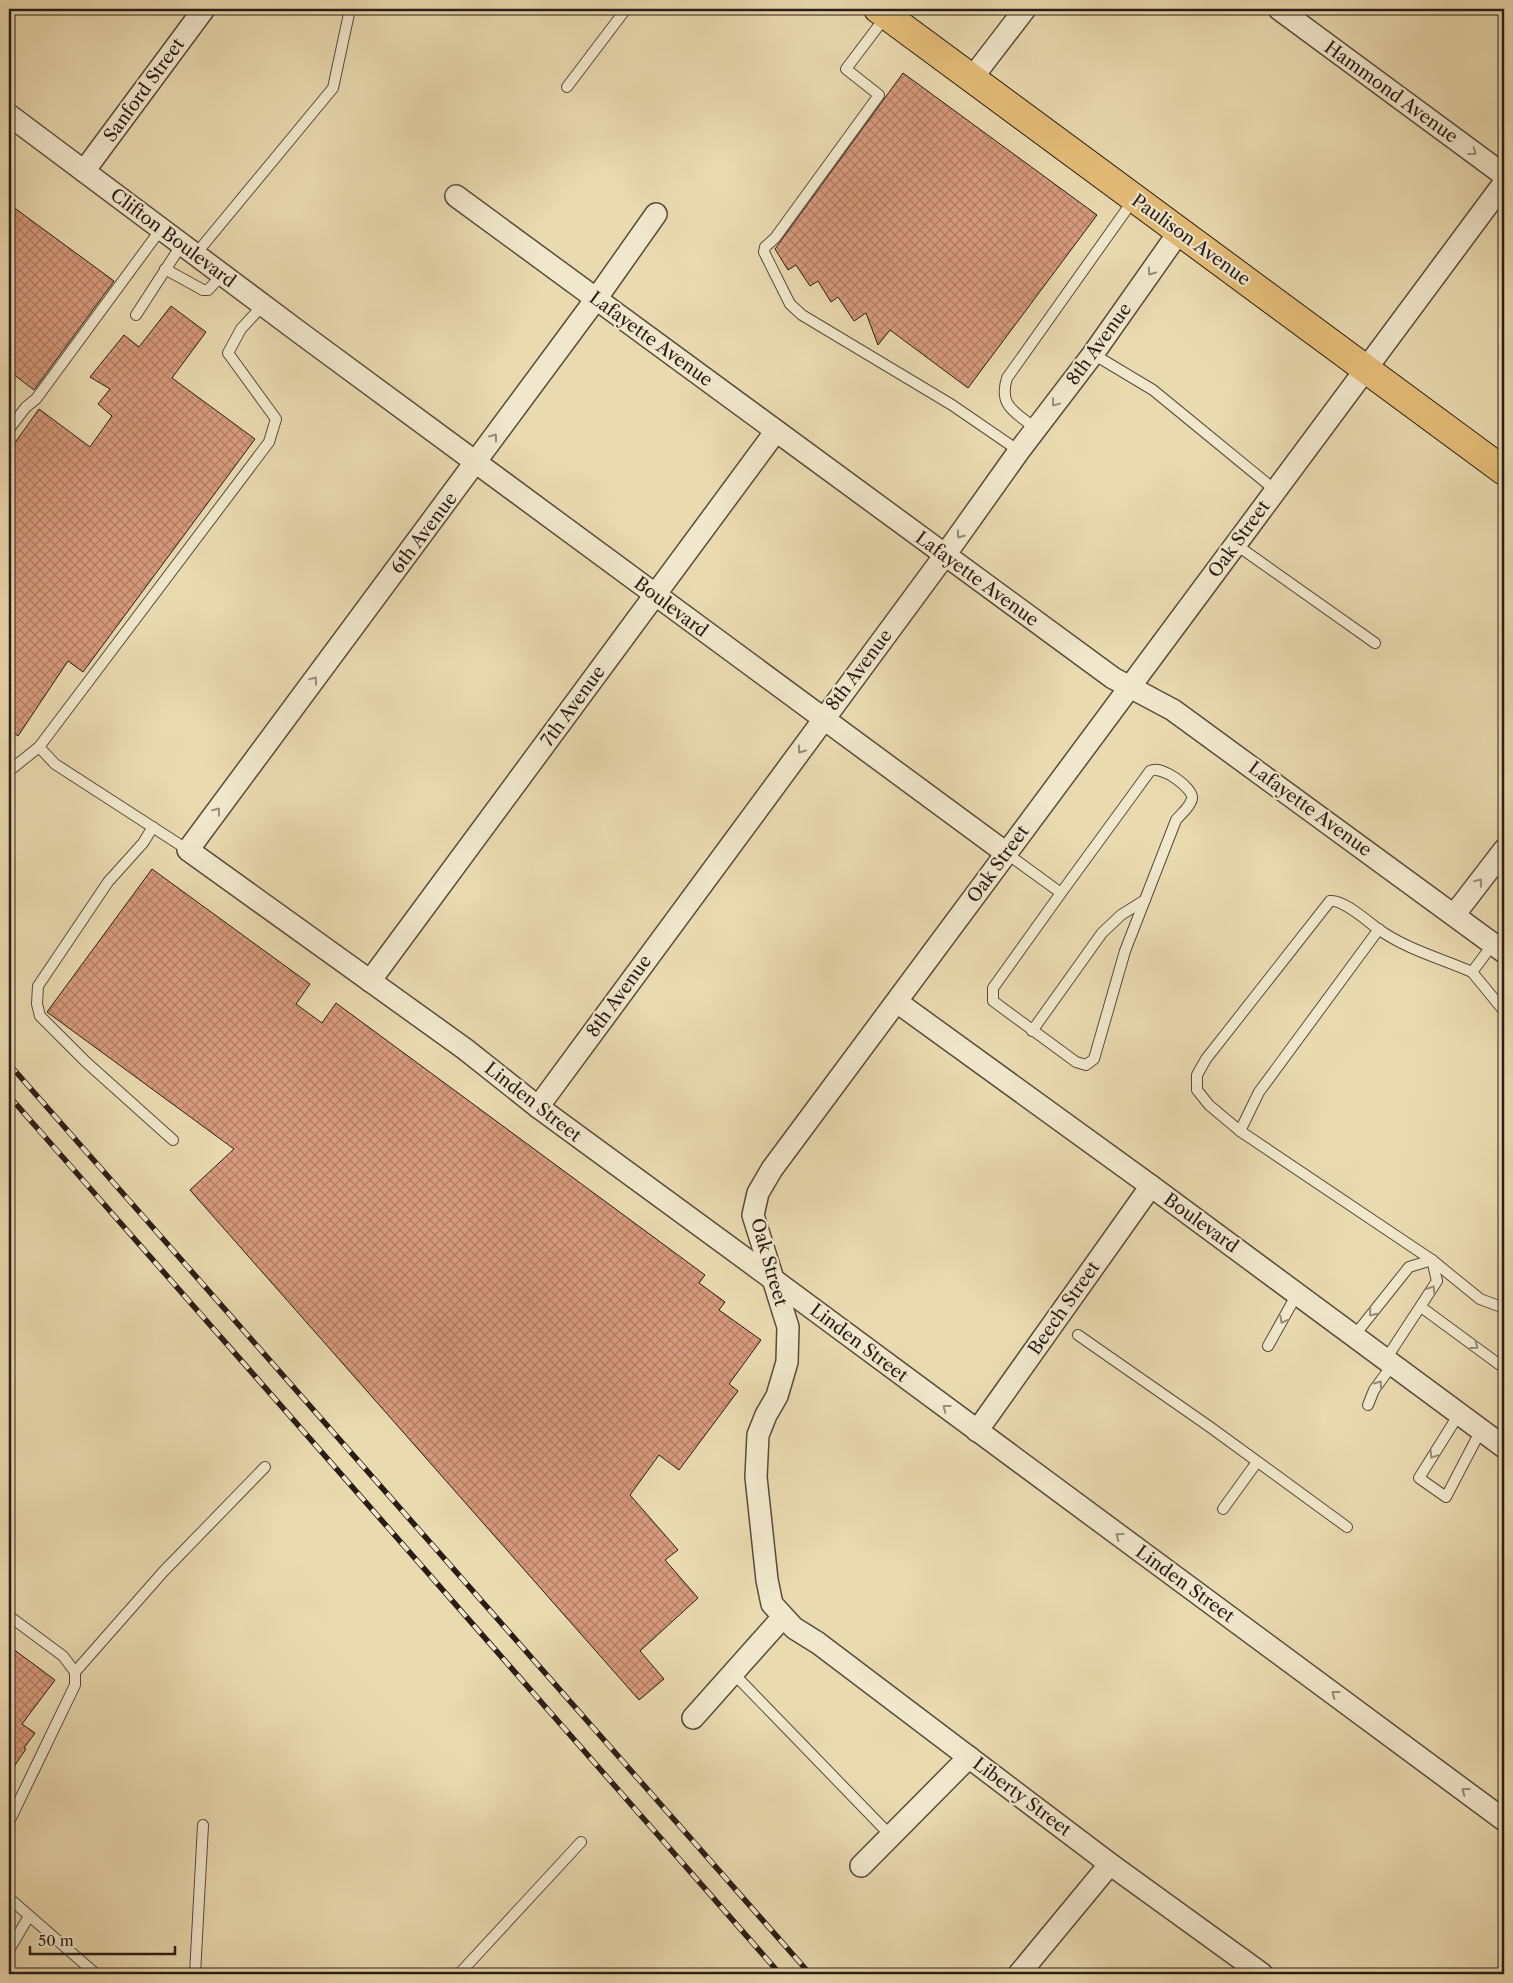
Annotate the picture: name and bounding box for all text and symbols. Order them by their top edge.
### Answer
street label: Sanford Street [99,33,189,146]
street label: Hammond Avenue [1320,36,1462,148]
one-way arrow [1467,146,1476,154]
street label: Clifton Boulevard [106,184,240,292]
street label: Paulison Avenue [1127,190,1255,290]
one-way arrow [1148,266,1157,275]
street label: Lafayette Avenue [585,287,717,391]
street label: 8th Avenue [1062,299,1136,389]
one-way arrow [1053,397,1061,406]
one-way arrow [488,434,498,443]
street label: 6th Avenue [386,488,462,578]
street label: Oak Street [1204,495,1275,582]
street label: Lafayette Avenue [911,527,1043,631]
one-way arrow [957,529,966,539]
street label: Boulevard [630,572,712,642]
street label: 8th Avenue [821,625,897,715]
street label: 7th Avenue [536,661,610,751]
one-way arrow [308,676,317,686]
one-way arrow [797,744,807,753]
street label: Lafayette Avenue [1244,757,1376,861]
one-way arrow [211,807,220,817]
street label: Oak Street [963,820,1034,907]
one-way arrow [1474,879,1482,888]
street label: 8th Avenue [582,951,656,1041]
street label: Linden Street [480,1057,586,1147]
street label: Boulevard [1159,1189,1243,1257]
street label: Oak Street [746,1216,792,1309]
street label: Beech Street [1024,1256,1105,1359]
one-way arrow [1426,1286,1435,1295]
street label: Linden Street [806,1299,913,1387]
one-way arrow [1369,1307,1377,1316]
one-way arrow [1279,1314,1289,1323]
one-way arrow [1469,1340,1479,1349]
one-way arrow [1372,1380,1382,1389]
one-way arrow [942,1405,952,1414]
one-way arrow [1430,1450,1440,1459]
one-way arrow [1116,1533,1125,1541]
street label: Linden Street [1131,1541,1239,1628]
one-way arrow [1332,1692,1341,1700]
street label: Liberty Street [968,1753,1076,1841]
one-way arrow [1462,1789,1471,1797]
scale bar [30,1923,175,1955]
text: 50 m [38,1931,74,1950]

